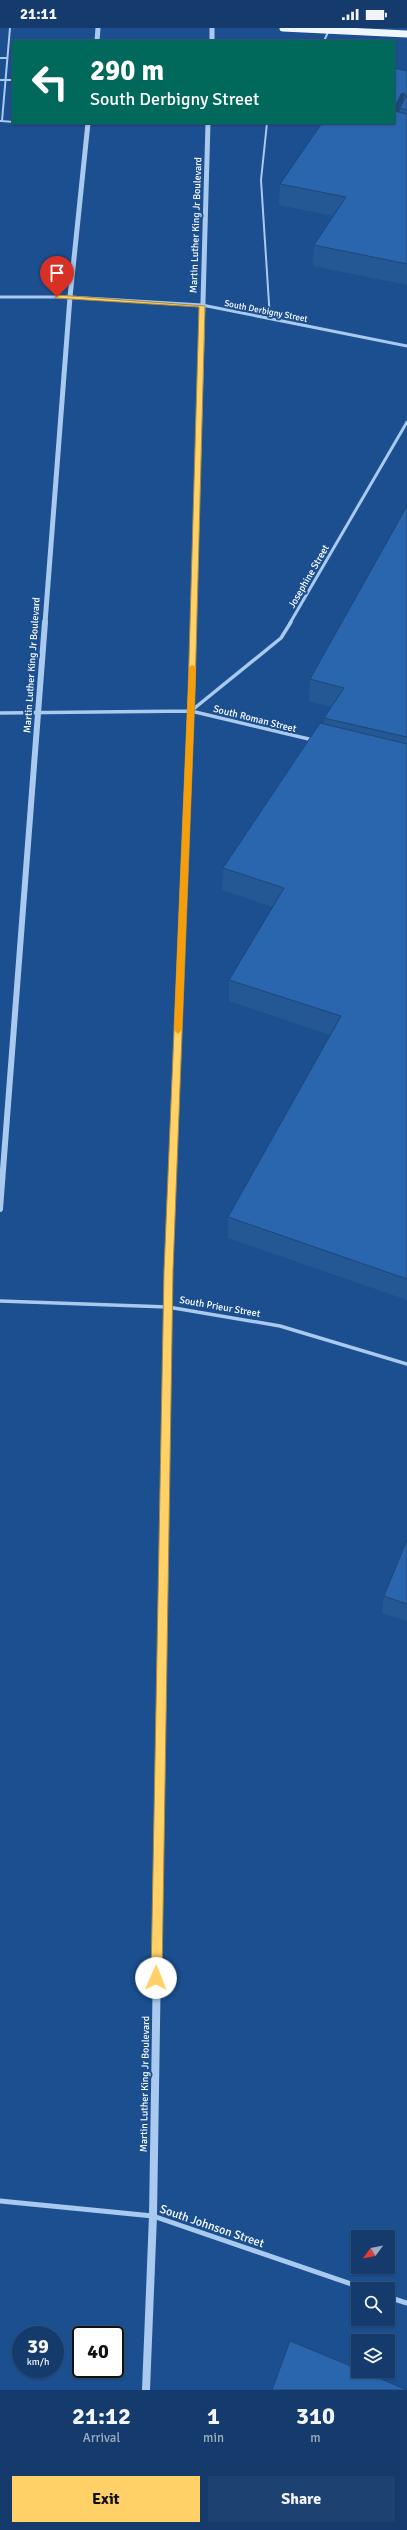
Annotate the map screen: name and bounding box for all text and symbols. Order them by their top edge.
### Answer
text: 21:11 [20,5,57,23]
text: 290 m [90,54,164,88]
icon: left [24,56,76,108]
text: South Derbigny Street [90,88,259,110]
street label: Martin Luther King Jr Boulevard [188,157,204,293]
pin [40,256,74,297]
icon: arrive [46,262,68,284]
street label: South Derbigny Street [223,298,308,325]
street label: Josephine Street [286,542,332,610]
street label: Martin Luther King Jr Boulevard [21,597,43,733]
street label: South Roman Street [212,703,298,735]
street label: South Prieur Street [178,1294,262,1320]
position arrow [135,1957,177,1999]
street label: Martin Luther King Jr Boulevard [138,2016,152,2152]
street label: South Johnson Street [158,2202,266,2251]
north arrow [351,2230,395,2274]
map controls [351,2230,395,2378]
button: search [351,2282,395,2326]
speed limit sign: 40 [72,2326,124,2378]
text: 39 [27,2334,49,2359]
button: layers [351,2334,395,2378]
text: km/h [27,2356,49,2368]
text: 21:12 [72,2401,131,2431]
text: 1 [207,2401,220,2431]
text: 310 [296,2401,335,2431]
text: Arrival [83,2430,120,2446]
text: min [203,2430,224,2446]
text: m [310,2430,321,2446]
button: Exit [12,2476,200,2522]
button: Share [208,2476,395,2522]

